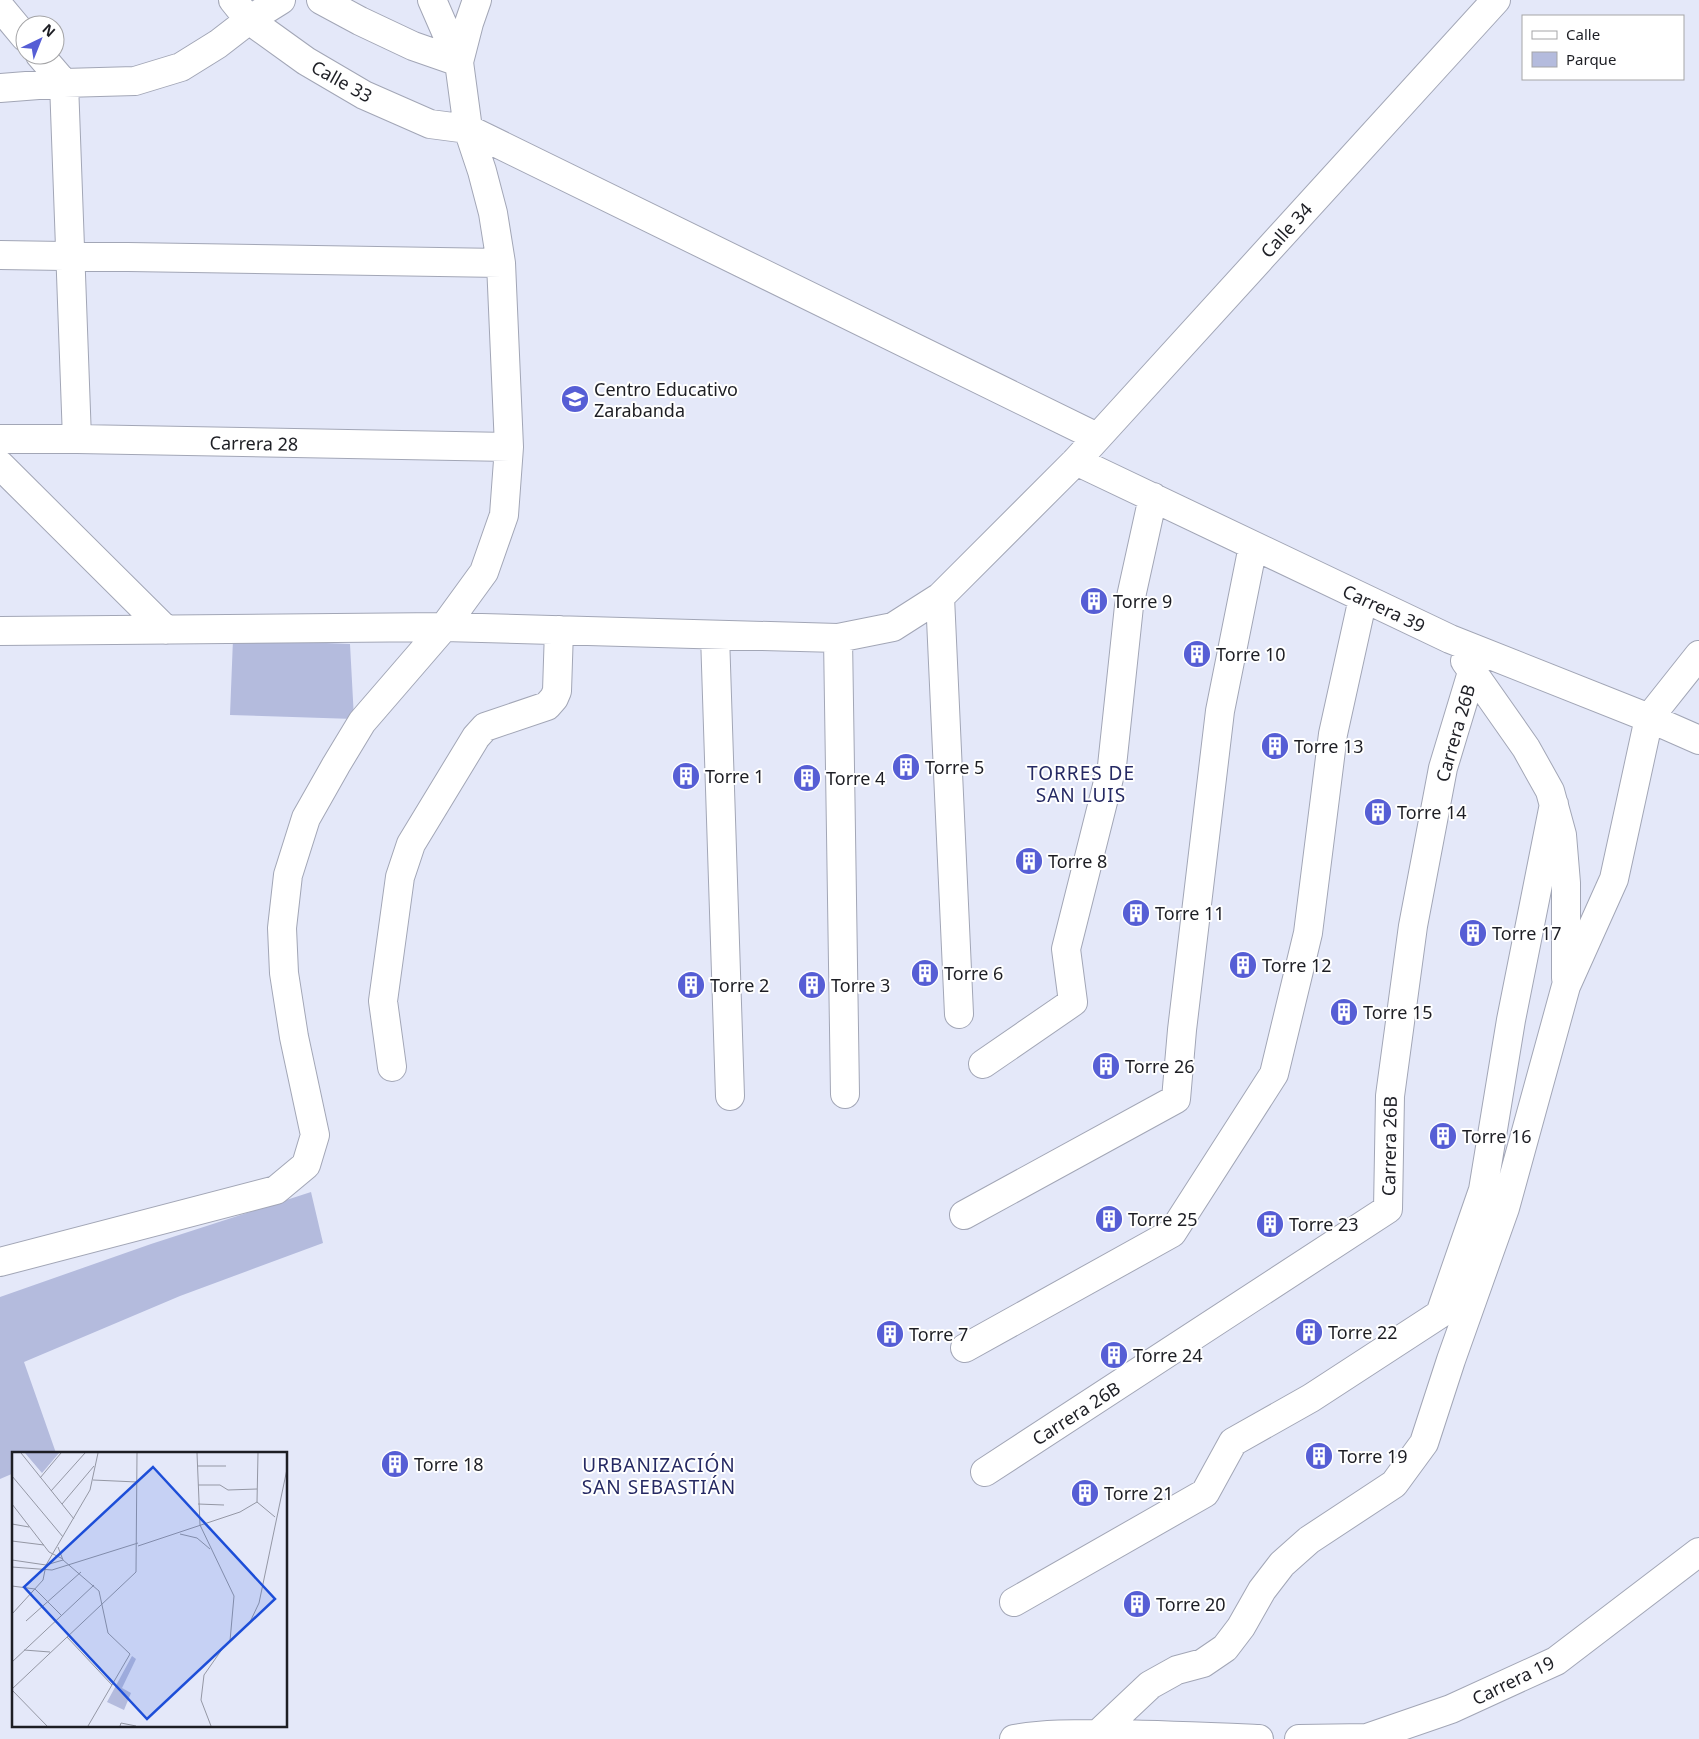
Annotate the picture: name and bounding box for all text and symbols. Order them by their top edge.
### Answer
north arrow [15,15,65,65]
legend [1522,15,1684,80]
text: N [39,19,60,41]
text: Calle [1566,24,1600,44]
text: Parque [1566,49,1616,69]
street label: Calle 33 [307,54,377,108]
street label: Calle 34 [1255,197,1317,263]
place label: Centro Educativo Zarabanda [594,377,738,422]
school or university icon: Centro Educativo Zarabanda [560,384,590,414]
street label: Carrera 28 [210,430,298,456]
street label: Carrera 39 [1339,578,1429,638]
building icon: Torre 9 [1079,586,1109,616]
place label: Torre 9 [1113,589,1172,613]
building icon: Torre 10 [1182,639,1212,669]
place label: Torre 10 [1216,642,1286,666]
street label: Carrera 26B [1430,681,1480,785]
building icon: Torre 13 [1260,731,1290,761]
place label: Torre 13 [1294,734,1364,758]
building icon: Torre 5 [891,752,921,782]
place label: Torre 5 [925,755,984,779]
district label: TORRES DE SAN LUIS [1027,760,1135,808]
building icon: Torre 1 [671,761,701,791]
building icon: Torre 4 [792,763,822,793]
place label: Torre 1 [705,764,764,788]
place label: Torre 4 [826,766,885,790]
building icon: Torre 14 [1363,797,1393,827]
place label: Torre 14 [1397,800,1467,824]
building icon: Torre 8 [1014,846,1044,876]
place label: Torre 8 [1048,849,1107,873]
building icon: Torre 11 [1121,898,1151,928]
place label: Torre 11 [1155,901,1225,925]
building icon: Torre 17 [1458,918,1488,948]
place label: Torre 17 [1492,921,1562,945]
building icon: Torre 12 [1228,950,1258,980]
place label: Torre 12 [1262,953,1332,977]
building icon: Torre 6 [910,958,940,988]
place label: Torre 6 [944,961,1003,985]
building icon: Torre 2 [676,970,706,1000]
building icon: Torre 3 [797,970,827,1000]
place label: Torre 2 [710,973,769,997]
place label: Torre 3 [831,973,890,997]
building icon: Torre 15 [1329,997,1359,1027]
place label: Torre 15 [1363,1000,1433,1024]
building icon: Torre 26 [1091,1051,1121,1081]
place label: Torre 26 [1125,1054,1195,1078]
street label: Carrera 26B [1376,1096,1402,1196]
building icon: Torre 16 [1428,1121,1458,1151]
place label: Torre 16 [1462,1124,1532,1148]
building icon: Torre 25 [1094,1204,1124,1234]
place label: Torre 25 [1128,1207,1198,1231]
building icon: Torre 23 [1255,1209,1285,1239]
place label: Torre 23 [1289,1212,1359,1236]
building icon: Torre 22 [1294,1317,1324,1347]
building icon: Torre 7 [875,1319,905,1349]
place label: Torre 22 [1328,1320,1398,1344]
place label: Torre 7 [909,1322,968,1346]
building icon: Torre 24 [1099,1340,1129,1370]
place label: Torre 24 [1133,1343,1203,1367]
street label: Carrera 26B [1027,1376,1125,1450]
building icon: Torre 19 [1304,1441,1334,1471]
place label: Torre 19 [1338,1444,1408,1468]
building icon: Torre 18 [380,1449,410,1479]
inset map [12,1452,288,1726]
place label: Torre 18 [414,1452,484,1476]
district label: URBANIZACIÓN SAN SEBASTIÁN [582,1452,736,1500]
building icon: Torre 21 [1070,1478,1100,1508]
place label: Torre 21 [1104,1481,1174,1505]
building icon: Torre 20 [1122,1589,1152,1619]
place label: Torre 20 [1156,1592,1226,1616]
street label: Carrera 19 [1468,1650,1558,1710]

